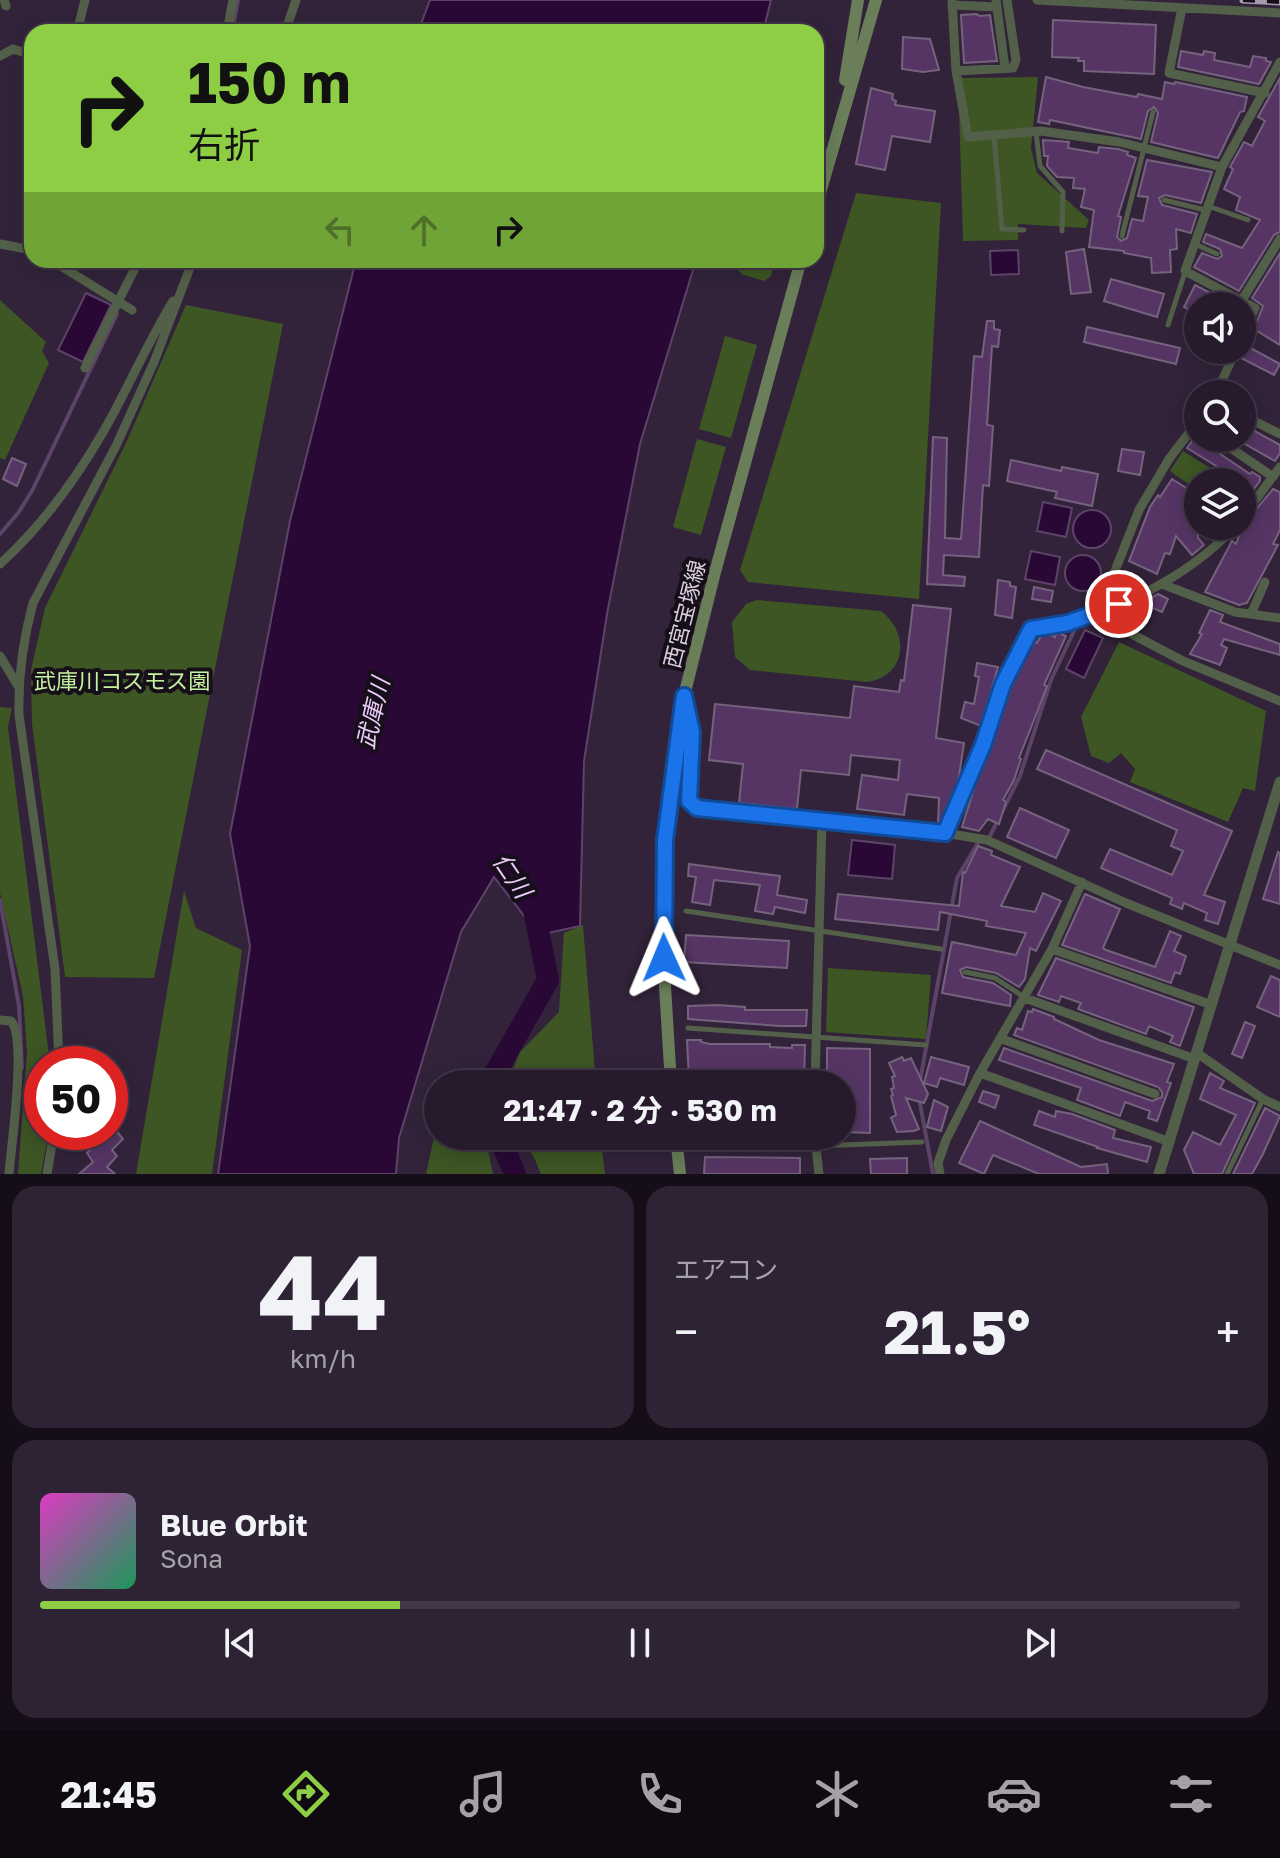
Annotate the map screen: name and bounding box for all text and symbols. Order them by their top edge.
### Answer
text: 150 m [188,48,350,115]
icon: right [56,56,160,160]
text: 右折 [188,123,260,166]
icon: left [318,208,362,252]
icon: ahead [402,208,446,252]
icon: right [486,208,530,252]
map controls [1184,292,1256,540]
button: sound [1184,292,1256,364]
button: search [1184,380,1256,452]
button: layers [1184,468,1256,540]
street label: 西宮宝塚線 [658,557,710,671]
pin [1085,570,1153,638]
icon: arrive [1097,582,1141,626]
park label: 武庫川コスモス園 [34,667,210,694]
water label: 武庫川 [350,672,395,751]
water label: 仁川 [488,847,540,905]
position arrow [622,916,706,1000]
speed limit sign: 50 [24,1046,128,1150]
text: 21:47 · 2 分 · 530 m [503,1092,777,1128]
text: 44 [258,1228,388,1353]
text: エアコン [674,1254,778,1285]
text: 21.5° [884,1295,1030,1367]
text: − [674,1305,698,1358]
text: + [1216,1305,1240,1358]
text: km/h [290,1343,356,1374]
text: Blue Orbit [160,1507,308,1543]
text: Sona [160,1543,223,1574]
icon: previous [218,1621,262,1665]
icon: pause [618,1621,662,1665]
icon: next [1018,1621,1062,1665]
icon: directions [278,1766,334,1822]
icon: music [455,1766,511,1822]
icon: phone [632,1766,688,1822]
icon: climate [809,1766,865,1822]
icon: car [986,1766,1042,1822]
icon: filters [1163,1766,1219,1822]
text: 21:45 [61,1773,157,1816]

